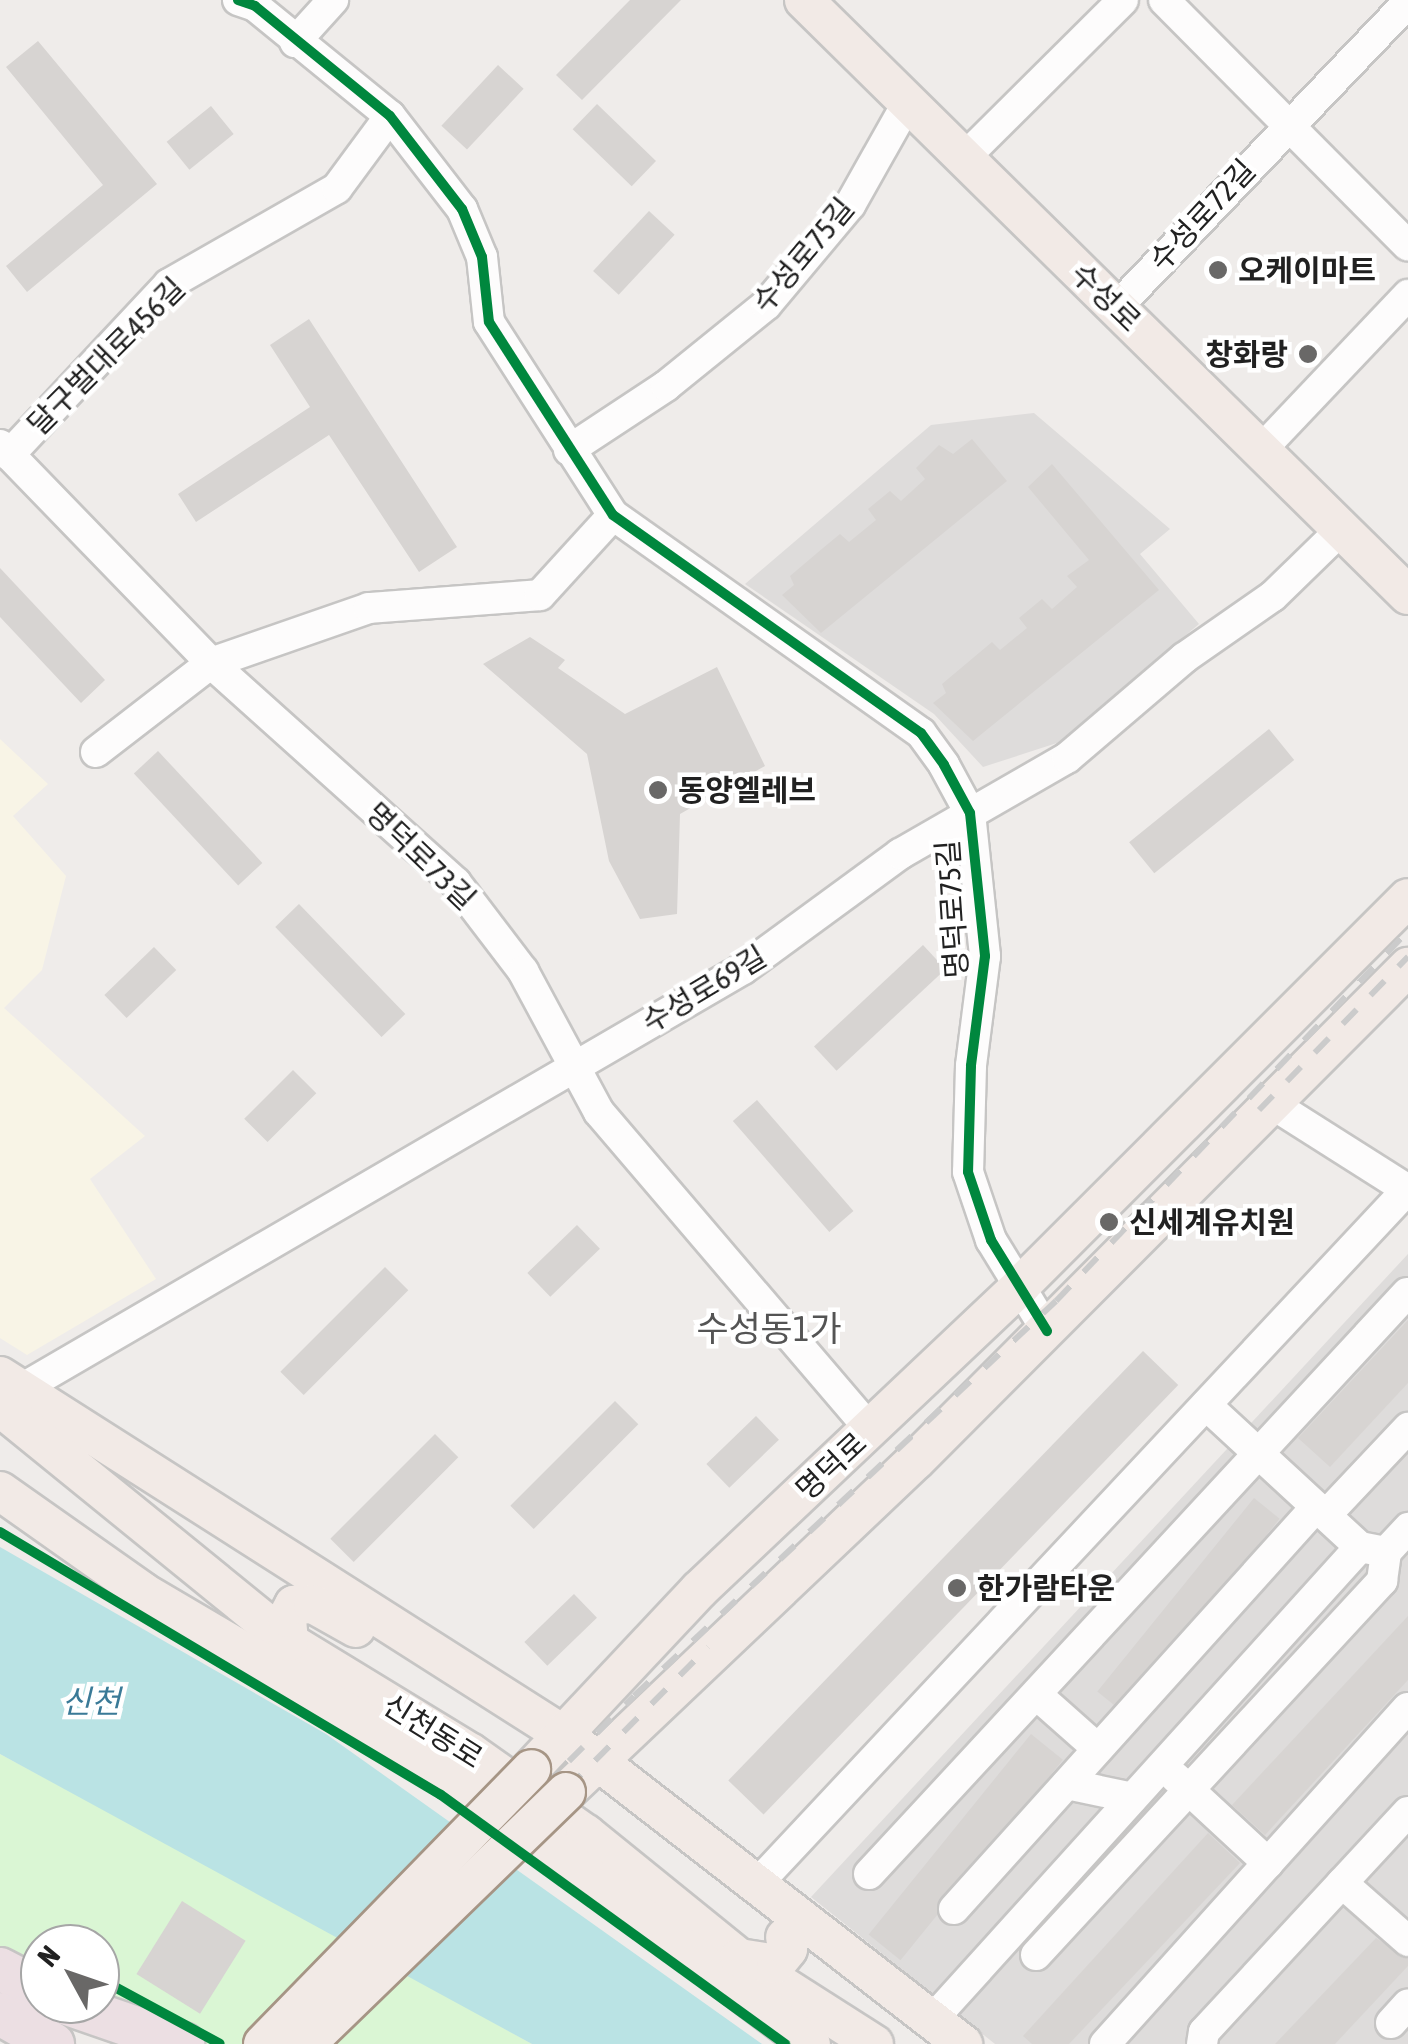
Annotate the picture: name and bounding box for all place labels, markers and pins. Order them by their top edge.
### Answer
place label: 오케이마트 [1238,252,1376,288]
marker: 오케이마트 [1207,259,1229,281]
place label: 창화랑 [1205,336,1288,372]
marker: 창화랑 [1297,343,1319,365]
place label: 동양엘레브 [678,772,816,808]
marker: 동양엘레브 [647,779,669,801]
place label: 신세계유치원 [1129,1204,1295,1240]
marker: 신세계유치원 [1098,1211,1120,1233]
place label: 한가람타운 [977,1570,1115,1606]
marker: 한가람타운 [946,1577,968,1599]

